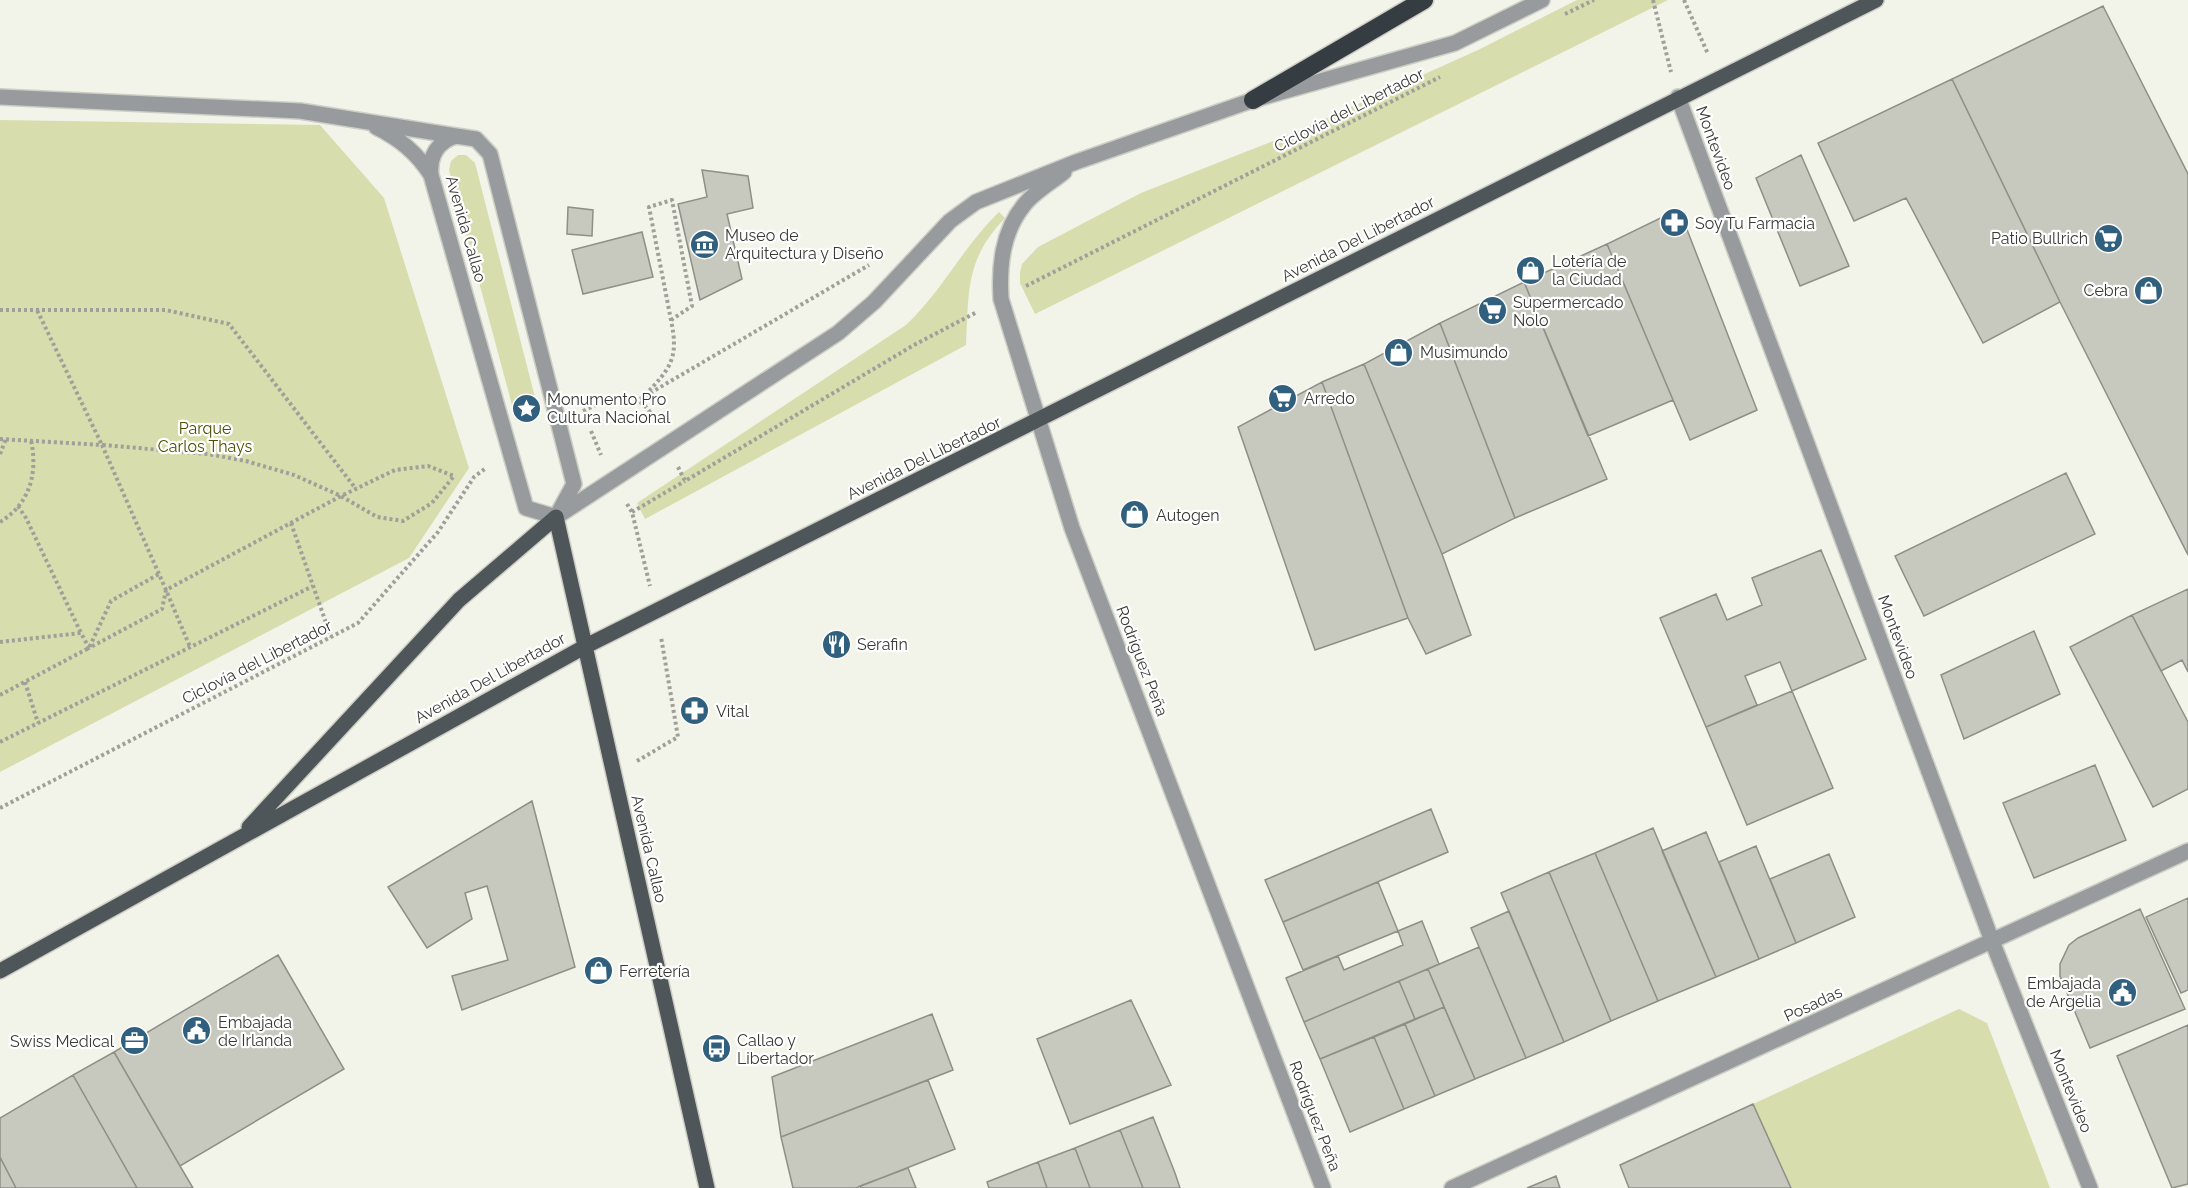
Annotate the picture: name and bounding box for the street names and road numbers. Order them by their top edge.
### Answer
street label: Ciclovía del Libertador [1271,64,1428,156]
street label: Montevideo [1692,103,1740,193]
street label: Avenida Callao [442,173,490,285]
street label: Avenida Del Libertador [1278,192,1438,286]
street label: Avenida Del Libertador [844,412,1005,504]
street label: Montevideo [1874,592,1922,682]
street label: Rodríguez Peña [1112,603,1172,719]
street label: Ciclovía del Libertador [179,616,336,708]
street label: Avenida Del Libertador [411,629,569,727]
street label: Avenida Callao [627,793,671,905]
street label: Posadas [1781,982,1845,1026]
street label: Montevideo [2046,1047,2096,1135]
street label: Rodríguez Peña [1285,1058,1345,1174]

